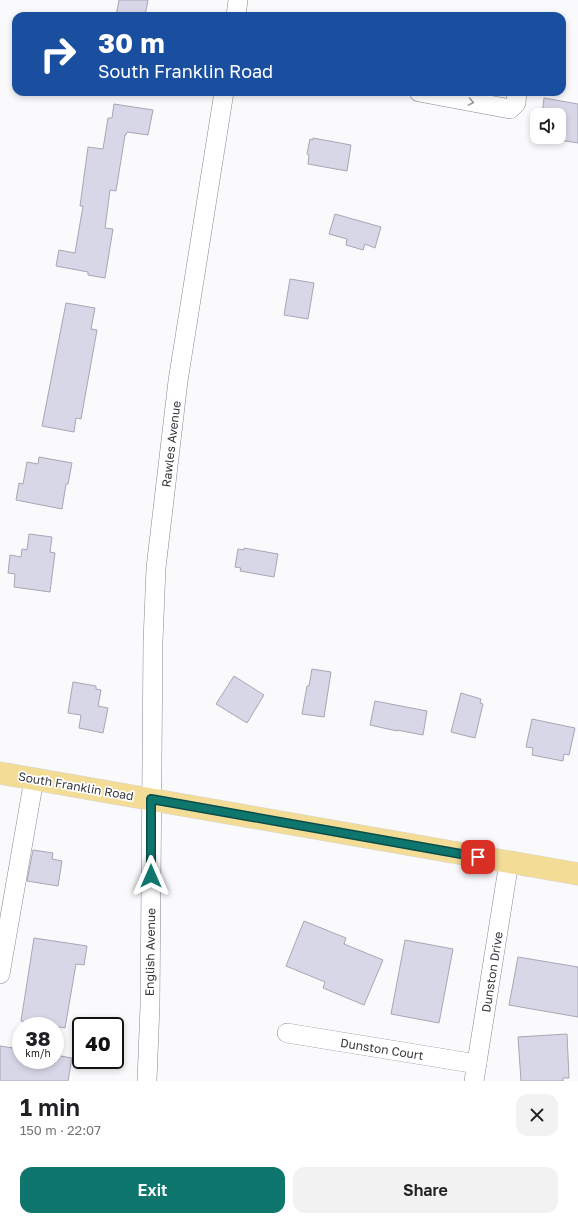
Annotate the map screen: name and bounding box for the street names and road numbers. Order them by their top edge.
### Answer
street label: Rawles Avenue [158,400,184,488]
street label: South Franklin Road [17,768,135,804]
street label: English Avenue [142,908,158,996]
street label: Dunston Drive [478,931,506,1013]
street label: Dunston Court [339,1035,425,1063]

